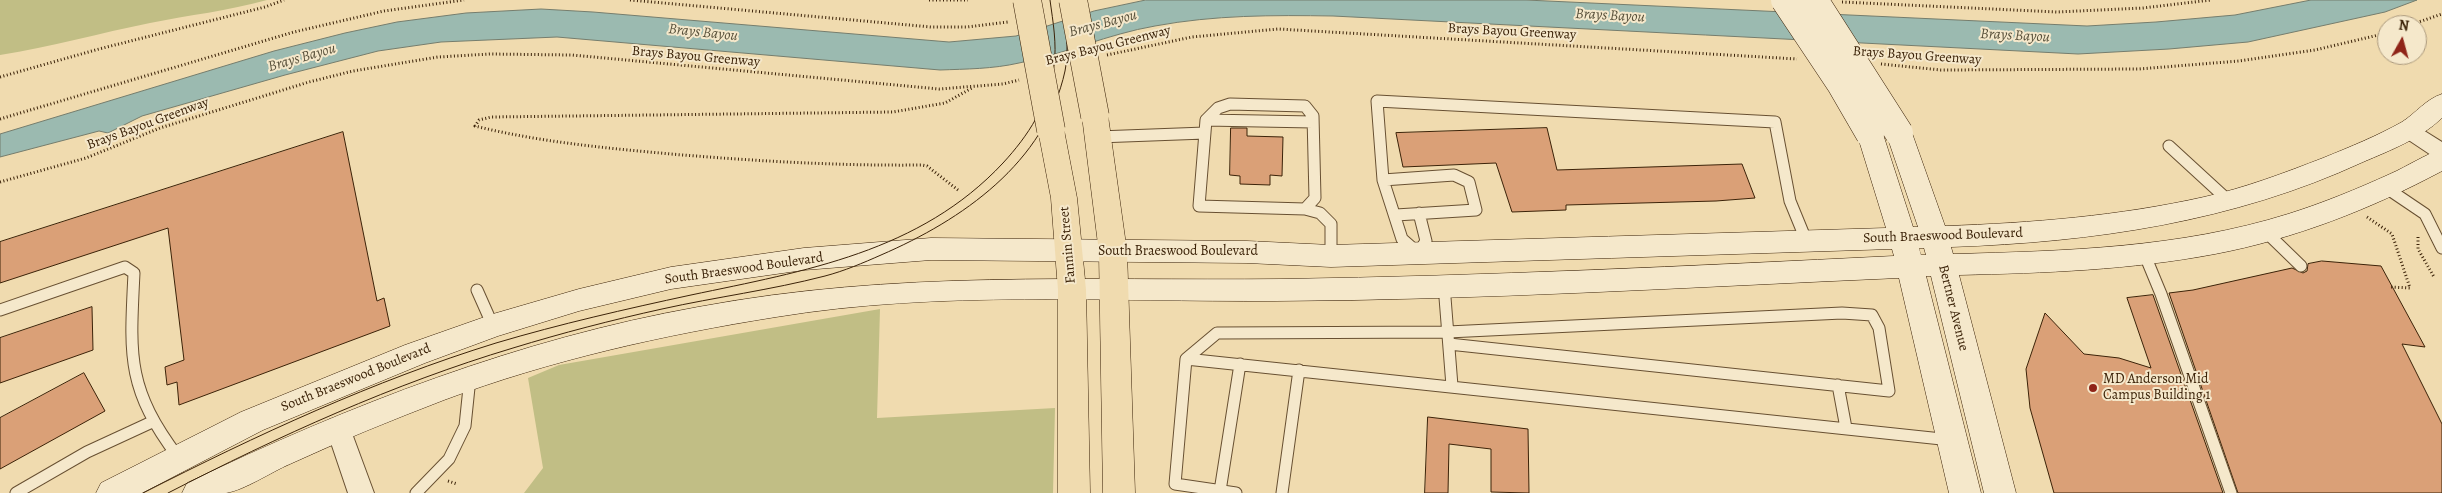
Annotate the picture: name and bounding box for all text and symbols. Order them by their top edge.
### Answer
water label: Brays Bayou [1575,5,1645,27]
water label: Brays Bayou [1067,6,1139,42]
north arrow [2377,15,2427,65]
text: N [2398,16,2410,36]
water label: Brays Bayou [667,20,739,46]
street label: Brays Bayou Greenway [1447,20,1577,44]
street label: Brays Bayou Greenway [1044,22,1172,70]
water label: Brays Bayou [1980,25,2050,47]
water label: Brays Bayou [266,40,338,76]
street label: Brays Bayou Greenway [631,43,761,71]
street label: Brays Bayou Greenway [1852,43,1982,69]
street label: Brays Bayou Greenway [85,94,211,154]
street label: Fannin Street [1056,206,1080,284]
street label: South Braeswood Boulevard [1863,225,2023,247]
street label: South Braeswood Boulevard [1098,244,1258,260]
street label: South Braeswood Boulevard [664,250,824,288]
street label: Bertner Avenue [1934,263,1972,353]
street label: South Braeswood Boulevard [279,340,433,416]
place label: MD Anderson Mid Campus Building 1 [2103,372,2210,404]
marker: MD Anderson Mid Campus Building 1 [2087,382,2099,394]

